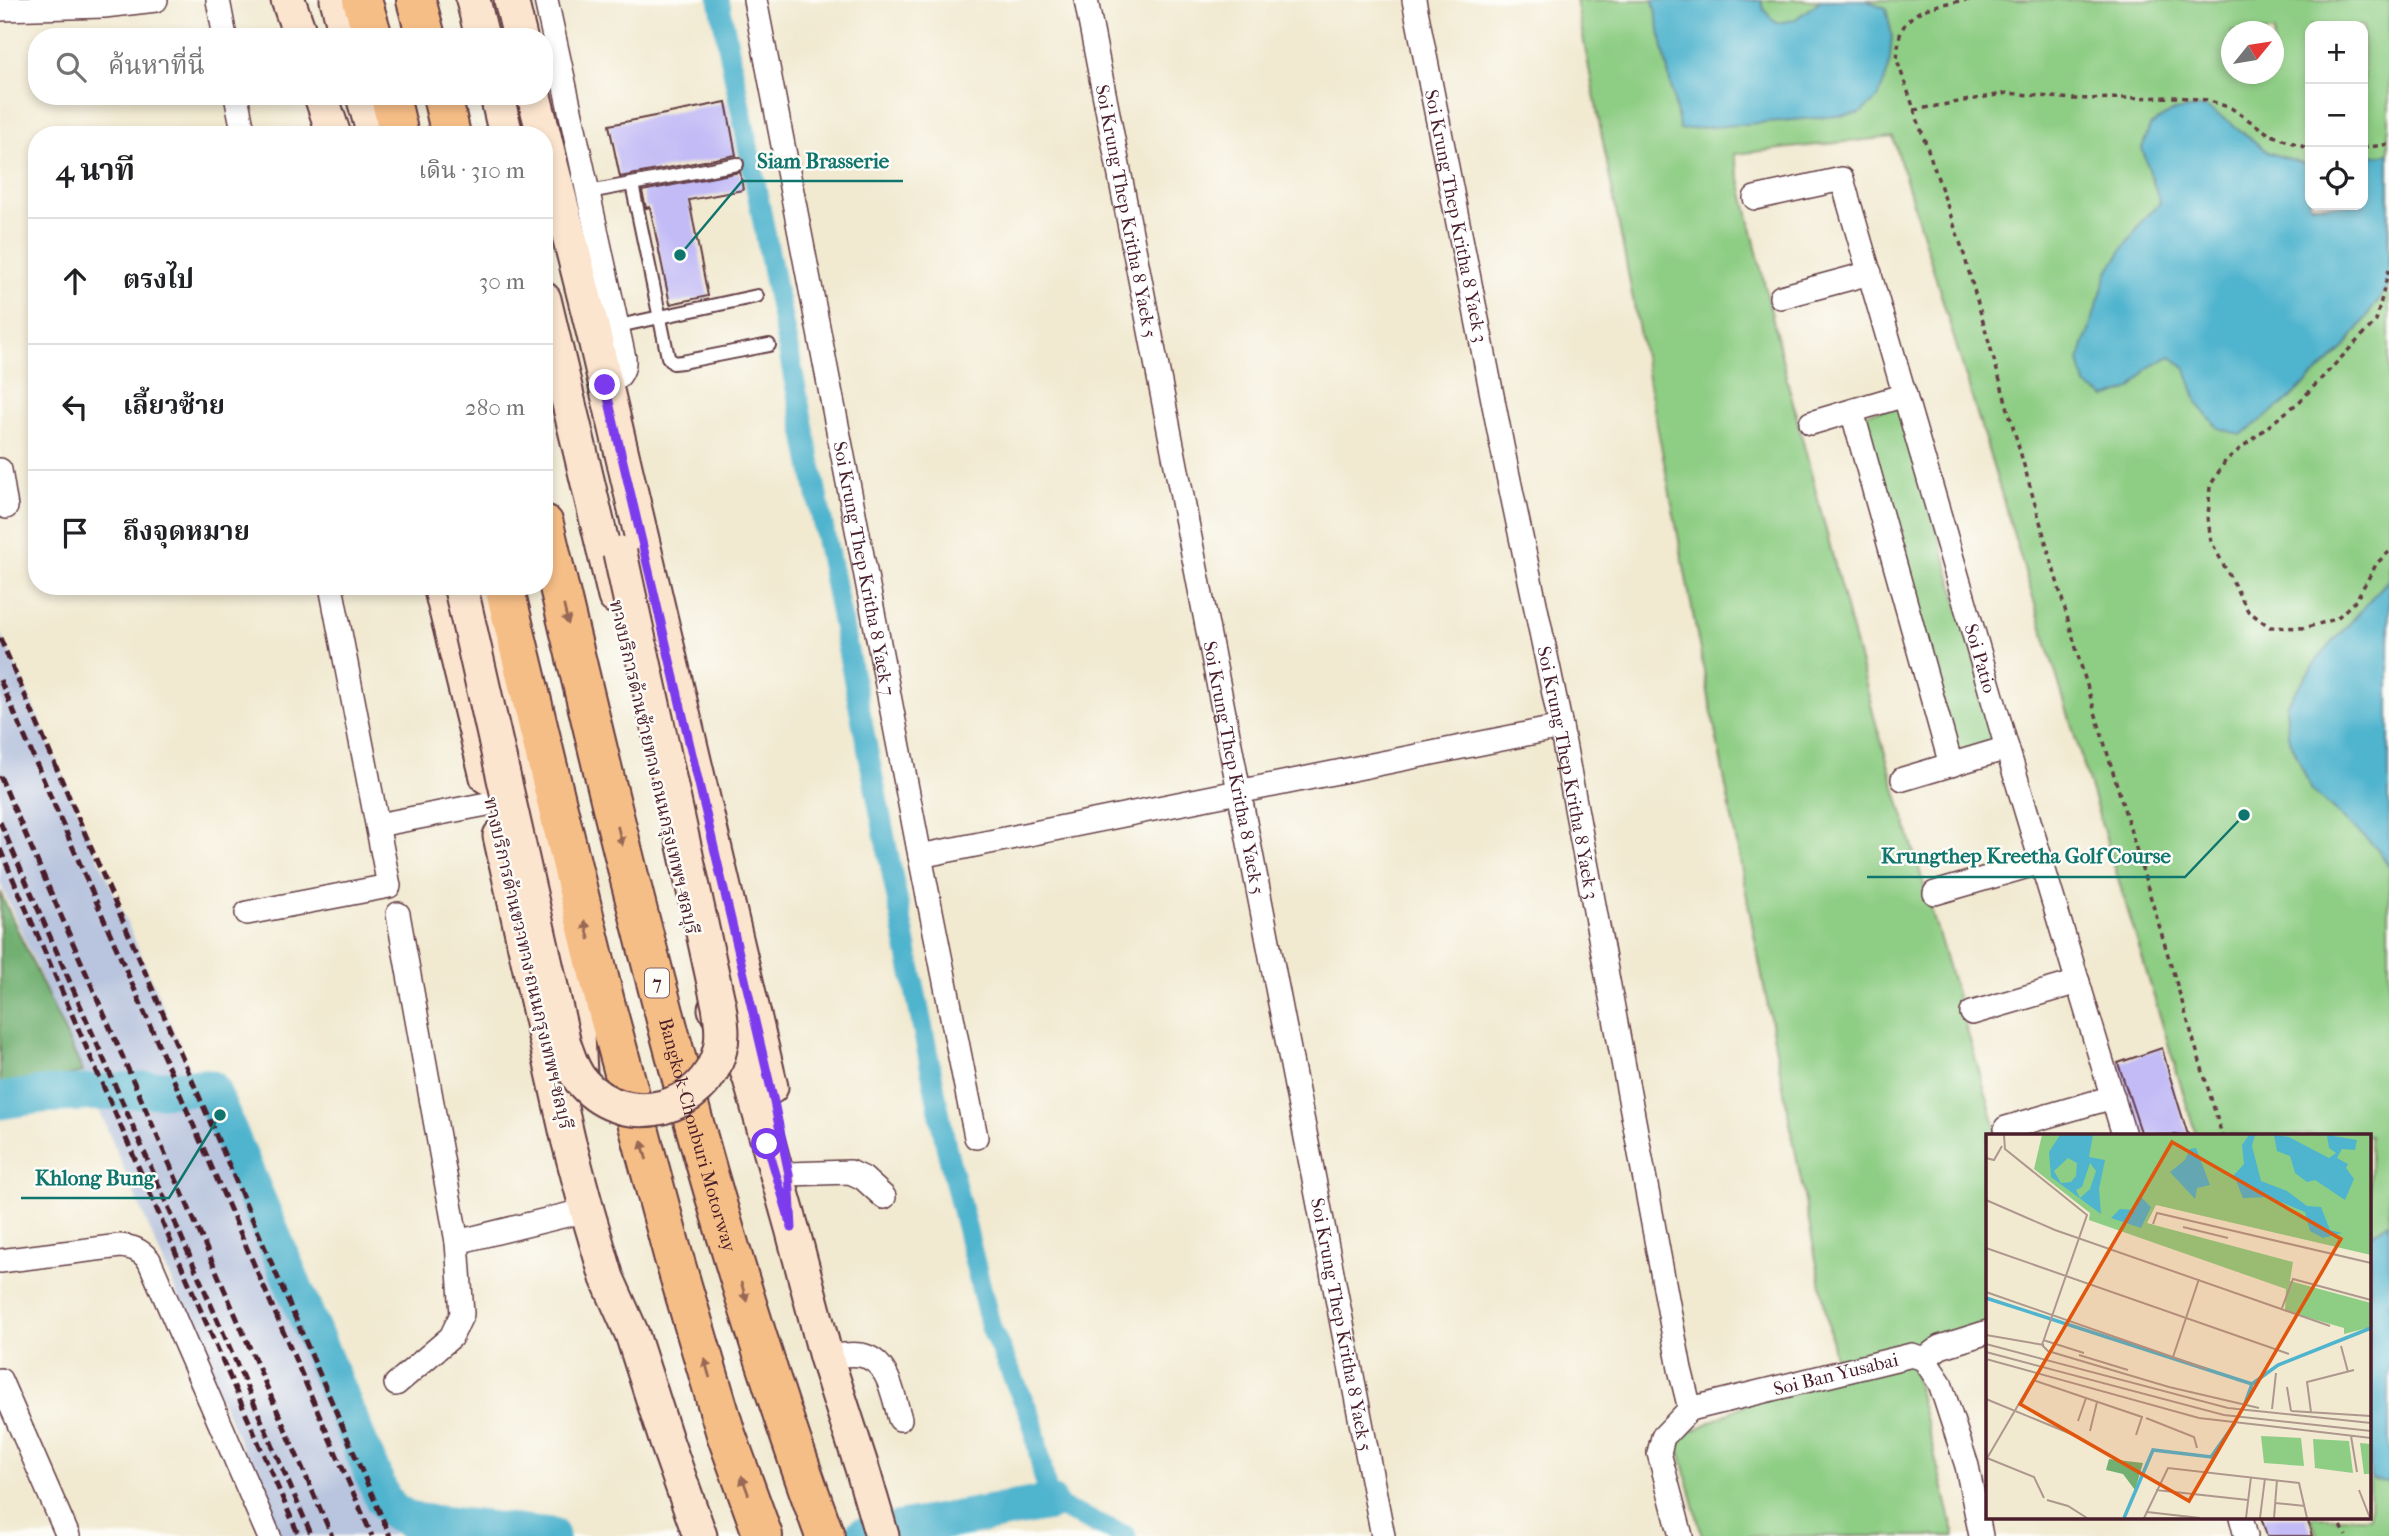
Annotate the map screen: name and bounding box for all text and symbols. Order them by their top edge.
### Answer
north arrow [2221,21,2284,84]
map controls [2305,21,2368,210]
button: + [2305,21,2368,84]
search box [28,28,553,105]
icon: search [52,48,90,86]
text: ค้นหาที่นี่ [108,50,205,81]
street label: Soi Krung Thep Kritha 8 Yaek 5 [1091,83,1161,340]
button: − [2305,84,2368,147]
street label: Soi Krung Thep Kritha 8 Yaek 3 [1420,88,1491,344]
callout: Siam Brasserie [742,139,903,181]
button: locate [2305,147,2368,210]
text: Siam Brasserie [757,149,890,173]
text: 4 นาที [56,153,135,188]
text: เดิน · 310 m [419,157,525,184]
icon: ahead [56,262,94,300]
text: ตรงไป [123,264,194,295]
text: 30 m [479,268,525,295]
route end [589,369,620,400]
icon: left [56,388,94,426]
text: เลี้ยวซ้าย [123,390,225,421]
text: 280 m [465,394,525,421]
street label: Soi Krung Thep Kritha 8 Yaek 7 [828,440,899,698]
icon: arrive [56,514,94,552]
text: ถึงจุดหมาย [123,516,250,547]
street label: ทางบริการด้านซ้ายทาง ถนนกรุงเทพฯ-ชลบุรี [604,598,703,937]
one-way arrow [561,604,572,626]
street label: Soi Patio [1960,621,2001,696]
street label: Soi Krung Thep Kritha 8 Yaek 5 [1198,639,1269,897]
street label: Soi Krung Thep Kritha 8 Yaek 3 [1532,644,1603,901]
street label: ทางบริการด้านขวาทาง ถนนกรุงเทพฯ-ชลบุรี [478,795,577,1132]
one-way arrow [615,825,626,847]
callout: Krungthep Kreetha Golf Course [1867,835,2185,877]
text: Krungthep Kreetha Golf Course [1881,844,2172,868]
one-way arrow [581,918,592,940]
road number: 7 [645,968,669,998]
street label: Bangkok-Chonburi Motorway [654,1016,741,1256]
route start [751,1128,782,1159]
inset map [1986,1134,2372,1518]
one-way arrow [639,1139,649,1160]
callout: Khlong Bung [21,1156,169,1198]
text: Khlong Bung [35,1166,156,1190]
street label: Soi Krung Thep Kritha 8 Yaek 5 [1306,1196,1376,1453]
one-way arrow [739,1281,749,1302]
street label: Soi Ban Yusabai [1771,1349,1901,1400]
one-way arrow [701,1357,712,1379]
one-way arrow [739,1474,750,1495]

